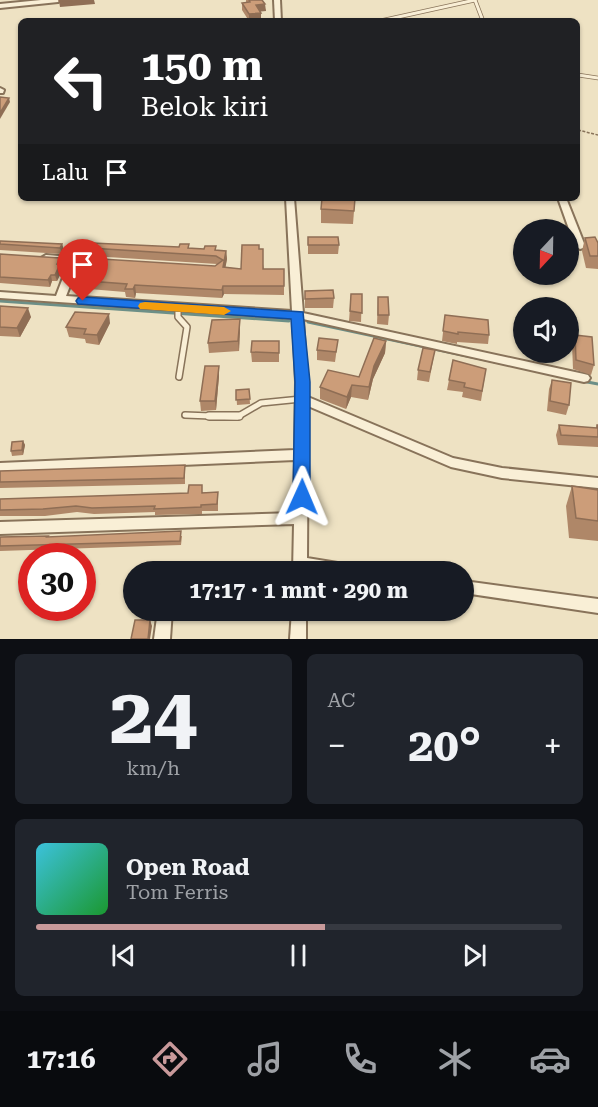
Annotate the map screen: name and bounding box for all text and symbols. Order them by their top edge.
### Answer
text: 150 m [141,41,263,90]
icon: left [42,42,120,120]
text: Belok kiri [141,91,268,123]
icon: arrive [100,156,133,189]
text: Lalu [42,160,88,185]
north arrow [513,219,579,285]
map controls [513,219,579,363]
pin [57,239,108,301]
icon: arrive [66,248,99,281]
button: sound [513,297,579,363]
position arrow [270,465,334,529]
speed limit sign: 30 [18,543,96,621]
text: 17:17 · 1 mnt · 290 m [189,578,408,603]
text: 24 [110,671,197,762]
text: AC [328,688,355,712]
text: 20° [408,719,481,772]
text: − [328,726,346,765]
text: + [544,726,562,765]
text: km/h [126,756,180,780]
text: Open Road [126,855,249,880]
text: Tom Ferris [126,880,228,904]
icon: previous [107,939,140,972]
icon: pause [282,939,315,972]
icon: next [458,939,491,972]
icon: directions [149,1038,191,1080]
icon: music [244,1038,286,1080]
icon: phone [339,1038,381,1080]
icon: climate [434,1038,476,1080]
icon: car [529,1038,571,1080]
text: 17:16 [27,1043,96,1075]

